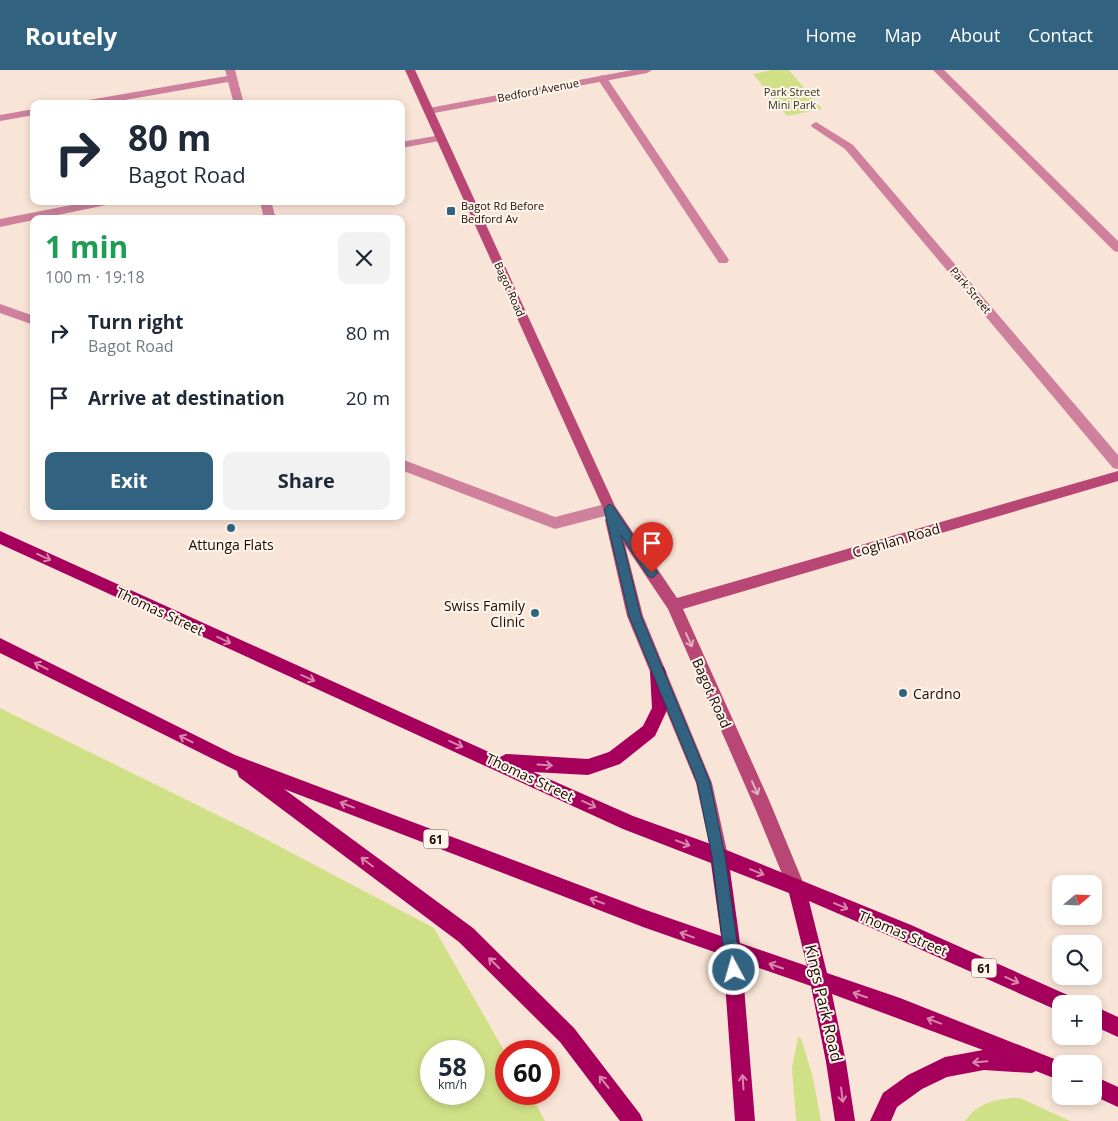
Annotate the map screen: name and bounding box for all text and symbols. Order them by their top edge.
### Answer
text: Routely [25,19,117,52]
text: Home [806,23,856,47]
text: Map [884,23,922,47]
text: About [950,23,1000,47]
text: Contact [1028,23,1093,47]
street label: Bedford Avenue [496,75,580,105]
park label: Park Street Mini Park [764,84,820,112]
text: 80 m [128,114,211,161]
icon: right [45,120,110,185]
text: Bagot Road [128,159,246,189]
place label: Bagot Rd Before Bedford Av [461,198,544,226]
marker: Bagot Rd Before Bedford Av [445,205,457,217]
text: 1 min [45,226,128,267]
button: close [338,232,390,284]
street label: Bagot Road [491,259,529,319]
street label: Park Street [947,264,995,317]
text: 100 m · 19:18 [45,266,145,288]
text: Turn right [88,309,183,335]
icon: right [45,319,73,347]
text: 80 m [346,320,390,346]
text: Bagot Road [88,335,174,357]
icon: arrive [45,384,73,412]
text: Arrive at destination [88,385,285,411]
text: 20 m [346,385,390,411]
button: Exit [45,452,213,510]
button: Share [223,452,390,510]
street label: Coghlan Road [850,518,942,562]
marker: Attunga Flats [225,522,237,534]
pin [631,522,673,573]
icon: arrive [638,529,666,557]
place label: Attunga Flats [188,535,274,554]
one-way arrow [36,553,51,563]
street label: Thomas Street [113,582,207,640]
place label: Swiss Family Clinic [444,596,526,631]
marker: Swiss Family Clinic [529,607,541,619]
one-way arrow [685,632,695,647]
one-way arrow [216,635,231,645]
street label: Bagot Road [688,655,736,731]
one-way arrow [34,661,49,670]
one-way arrow [300,674,315,683]
place label: Cardno [913,684,961,703]
marker: Cardno [897,687,909,699]
one-way arrow [179,734,194,744]
one-way arrow [448,739,463,749]
street label: Thomas Street [483,748,577,806]
one-way arrow [537,760,553,769]
one-way arrow [750,780,760,795]
one-way arrow [581,799,596,809]
one-way arrow [340,800,355,809]
road number: 61 [424,830,448,849]
one-way arrow [674,839,690,848]
one-way arrow [360,857,374,867]
one-way arrow [749,867,764,877]
north arrow [1052,875,1102,925]
map controls [1052,875,1102,1105]
one-way arrow [590,896,605,905]
one-way arrow [833,902,848,911]
street label: Thomas Street [856,906,950,960]
one-way arrow [680,929,695,939]
button: search [1052,935,1102,985]
street label: Kings Park Road [800,942,848,1064]
position arrow [707,943,759,995]
one-way arrow [488,957,500,969]
road number: 61 [972,958,996,978]
one-way arrow [769,961,785,970]
one-way arrow [1004,976,1019,986]
one-way arrow [853,990,869,999]
button: + [1052,995,1102,1045]
one-way arrow [927,1016,942,1025]
speed limit sign: 60 [495,1040,560,1105]
text: 58 [438,1049,467,1083]
button: − [1052,1055,1102,1105]
one-way arrow [972,1057,988,1066]
one-way arrow [738,1074,747,1090]
one-way arrow [599,1075,609,1089]
text: km/h [438,1076,467,1093]
one-way arrow [837,1086,847,1102]

